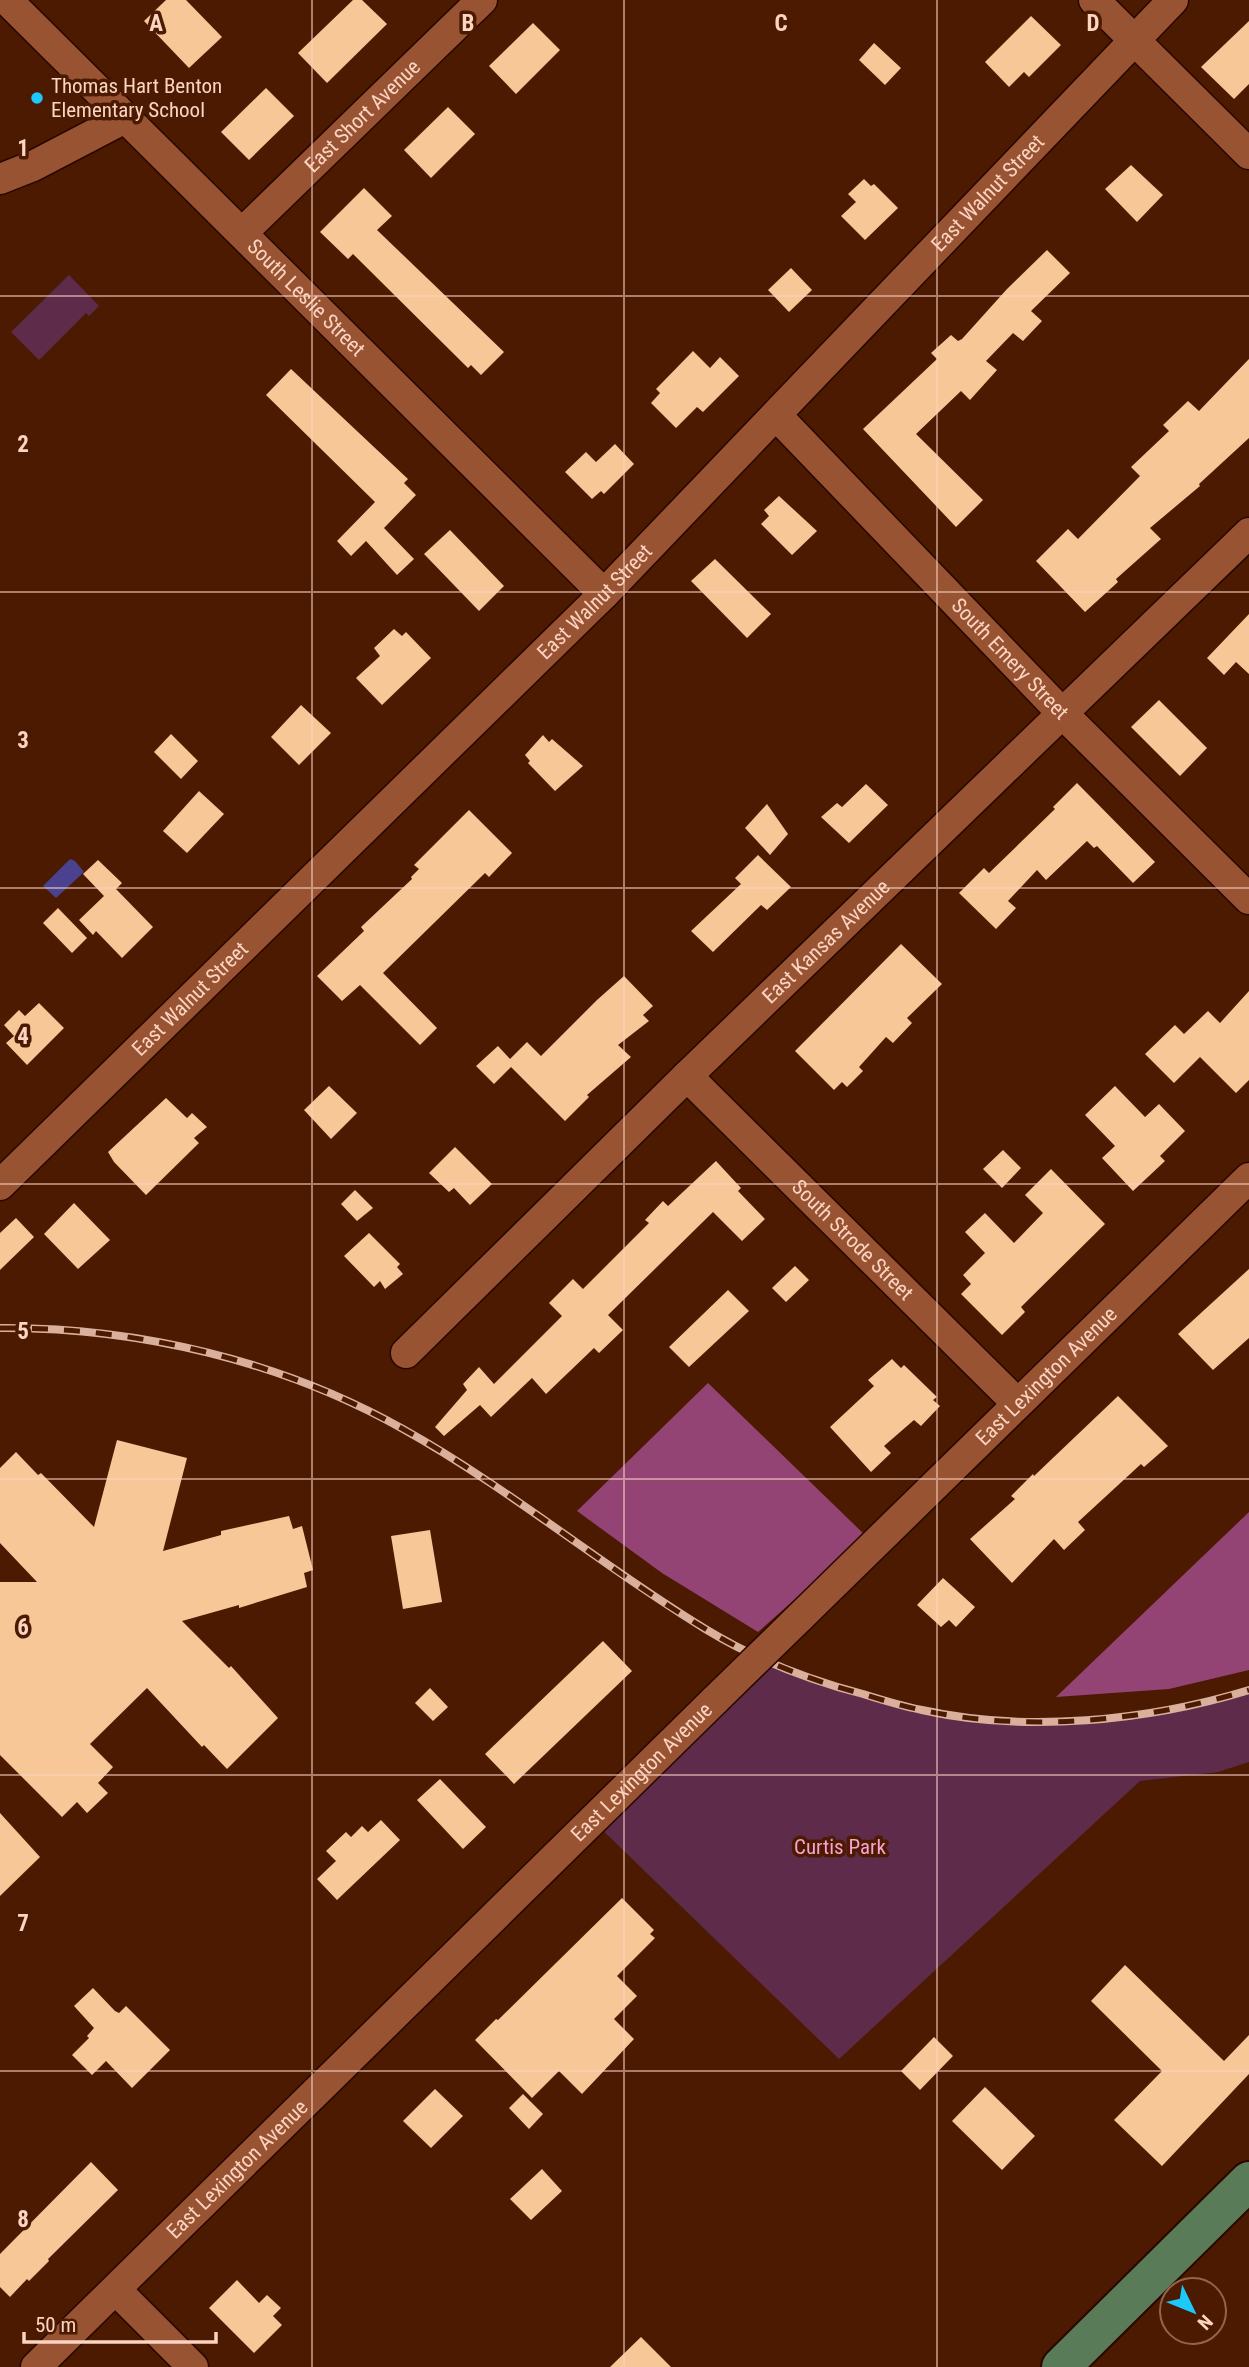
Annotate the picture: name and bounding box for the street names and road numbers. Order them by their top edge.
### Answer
street label: East Short Avenue [300,55,425,177]
street label: East Walnut Street [927,130,1049,257]
street label: South Leslie Street [242,234,370,361]
street label: East Walnut Street [533,539,657,664]
street label: South Emery Street [947,593,1073,724]
street label: East Kansas Avenue [758,875,895,1008]
street label: East Walnut Street [127,937,253,1061]
street label: South Strode Street [787,1175,918,1305]
street label: East Lexington Avenue [971,1302,1122,1450]
street label: East Lexington Avenue [566,1698,717,1846]
street label: East Lexington Avenue [162,2095,313,2244]

